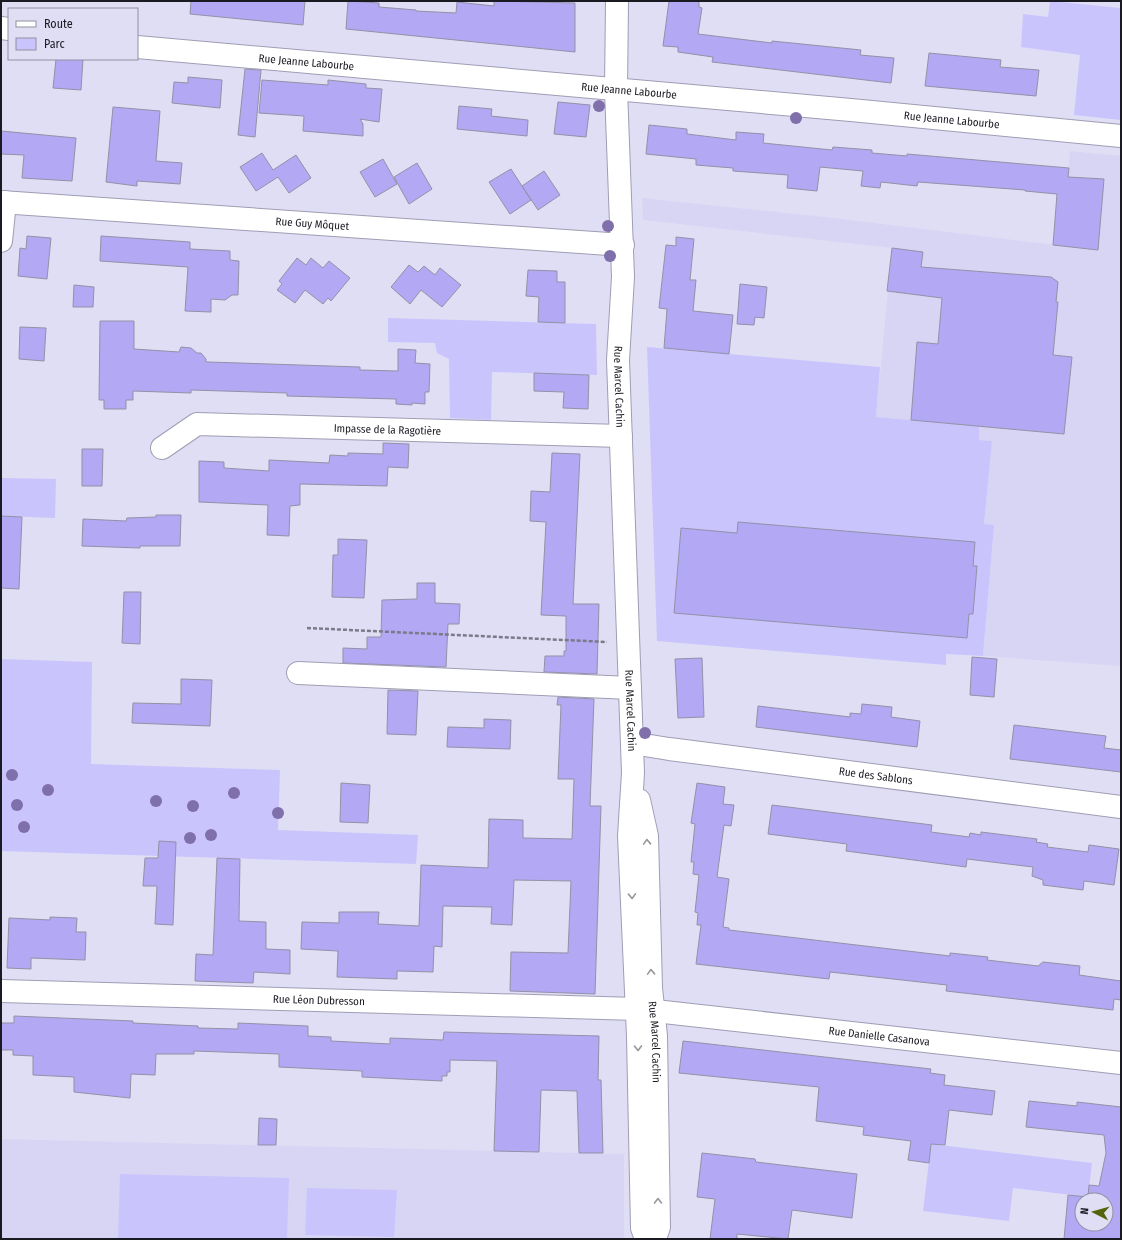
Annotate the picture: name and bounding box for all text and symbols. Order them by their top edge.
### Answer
legend [8,8,138,60]
text: Route [44,17,73,31]
text: Parc [44,37,65,51]
street label: Rue Jeanne Labourbe [258,52,355,73]
street label: Rue Jeanne Labourbe [581,80,677,102]
street label: Rue Jeanne Labourbe [903,109,1000,131]
street label: Rue Guy Môquet [275,215,350,233]
street label: Rue Marcel Cachin [611,345,626,428]
street label: Impasse de la Ragotière [334,422,441,438]
street label: Rue Marcel Cachin [622,669,638,752]
street label: Rue des Sablons [838,765,914,787]
one-way arrow [643,839,651,845]
one-way arrow [627,893,636,899]
one-way arrow [646,969,655,975]
street label: Rue Léon Dubresson [273,993,365,1008]
street label: Rue Marcel Cachin [645,1000,663,1083]
street label: Rue Danielle Casanova [828,1024,931,1049]
one-way arrow [634,1045,642,1051]
north arrow [1074,1192,1114,1232]
one-way arrow [654,1198,663,1204]
text: N [1078,1207,1091,1215]

